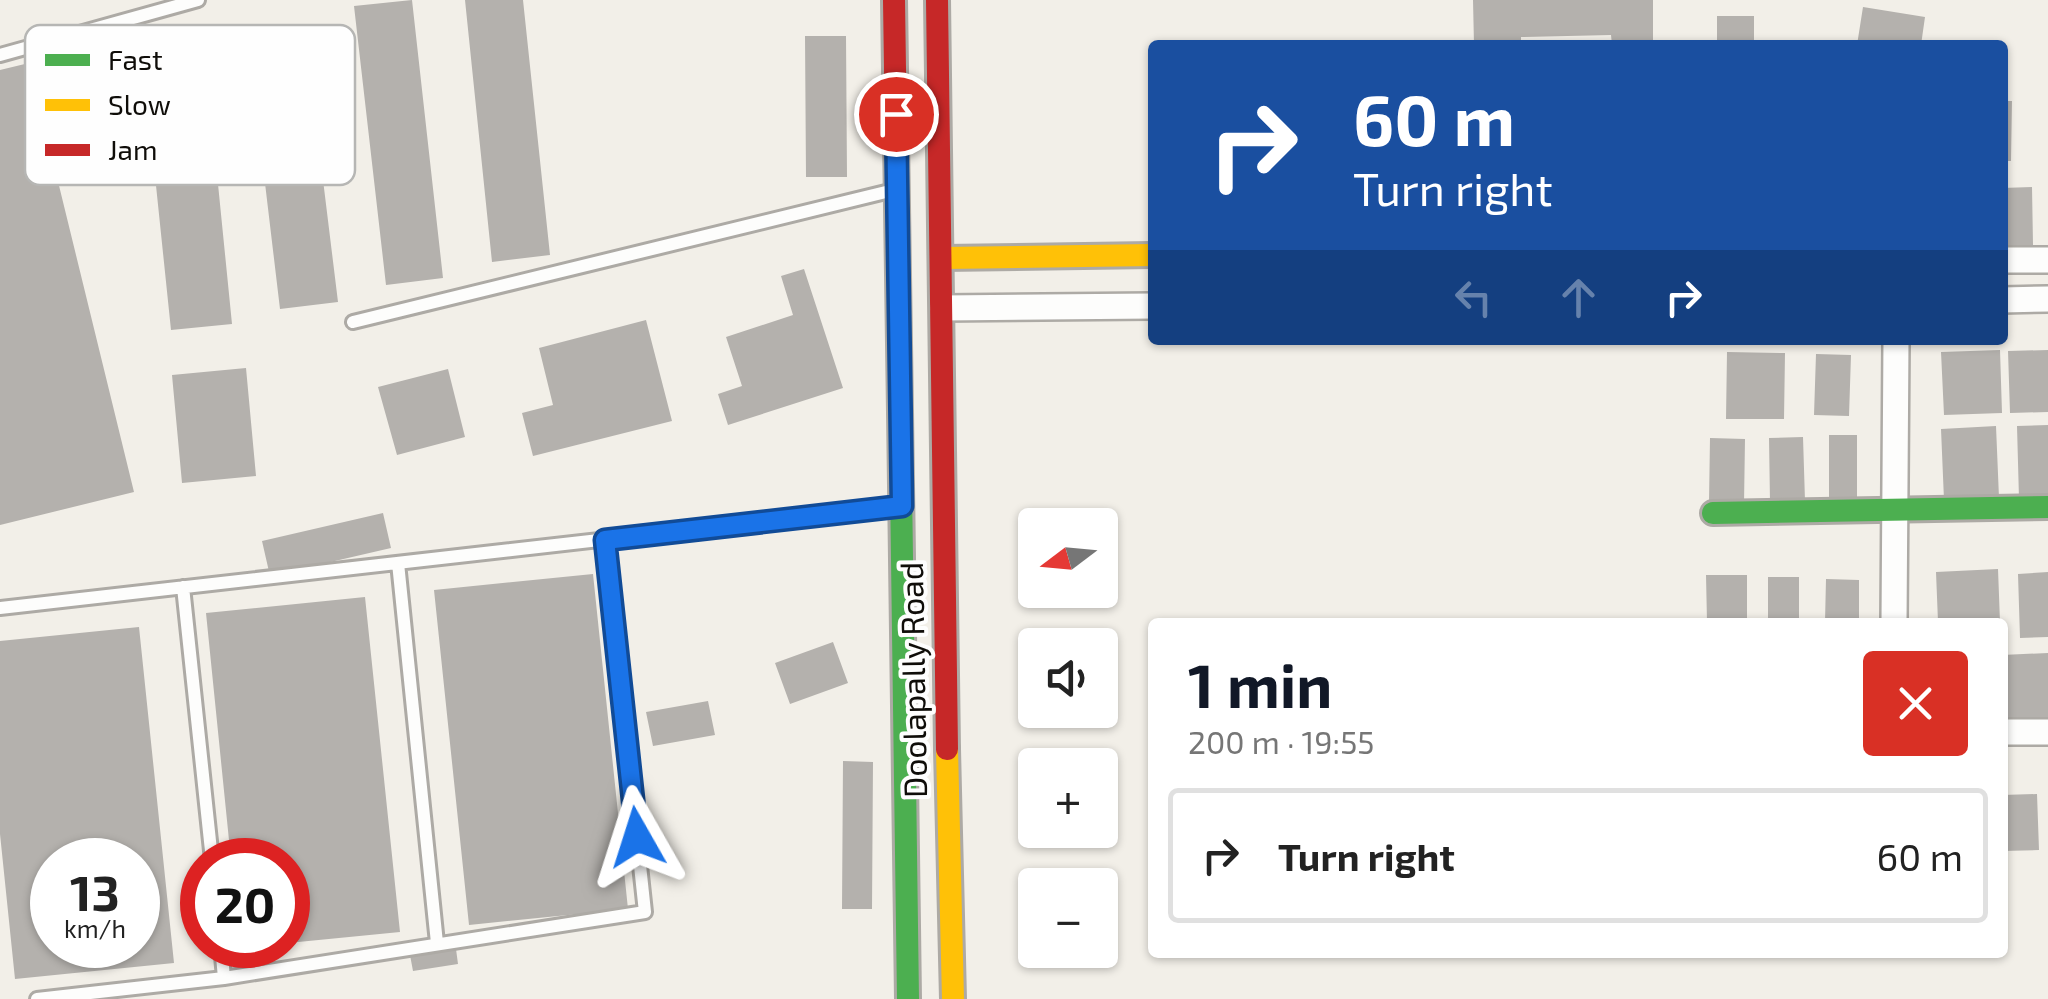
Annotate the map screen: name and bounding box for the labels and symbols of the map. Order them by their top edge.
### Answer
legend [25,25,355,185]
text: Fast [108,42,163,76]
pin [854,72,939,157]
text: Slow [108,87,171,121]
text: Jam [108,132,157,166]
north arrow [1018,508,1118,608]
street label: Doolapally Road [891,562,933,798]
position arrow [585,785,689,889]
speed limit sign: 20 [180,838,310,968]

